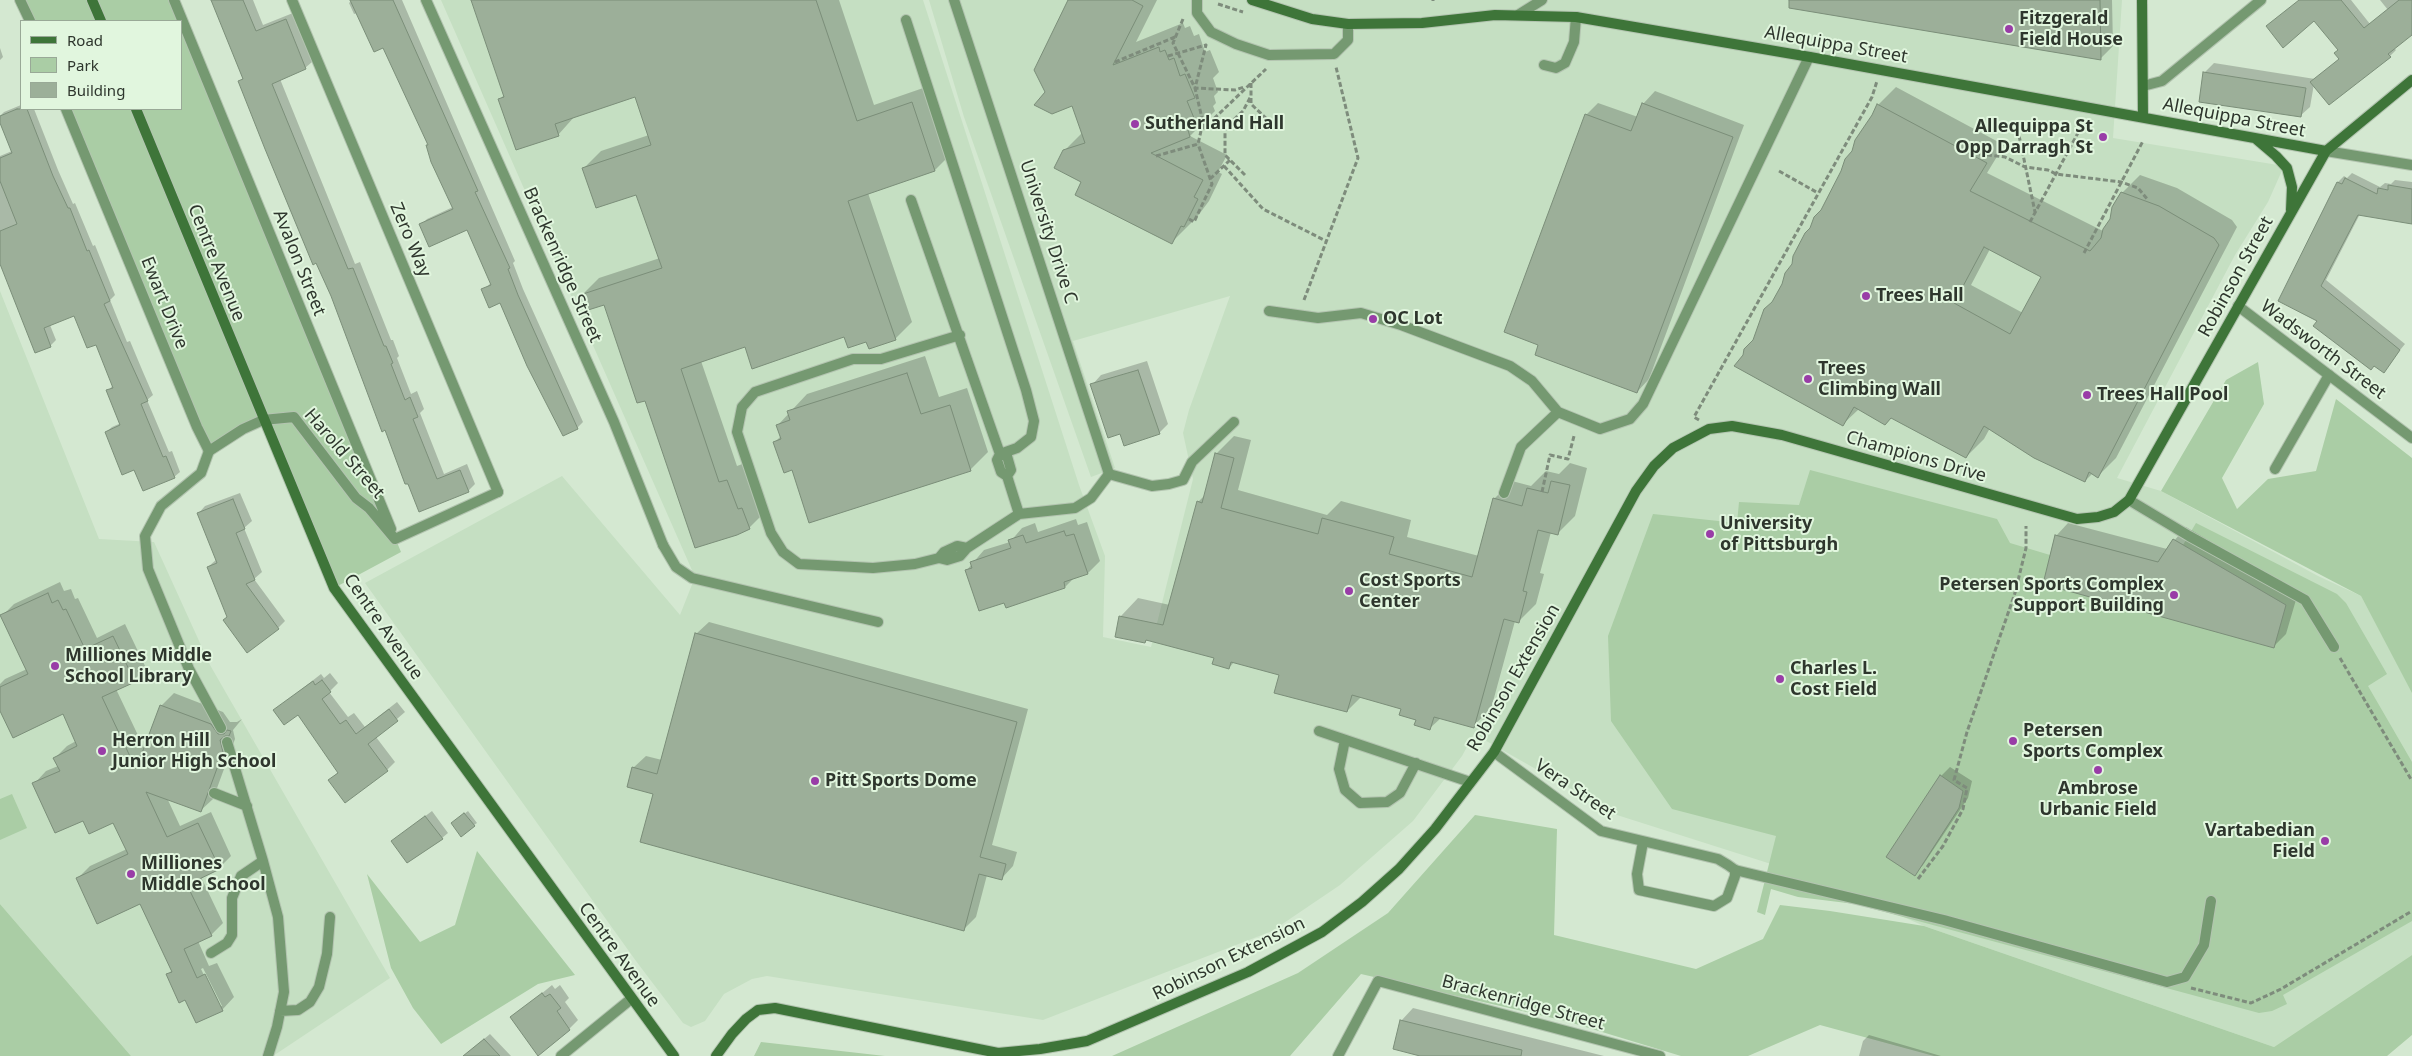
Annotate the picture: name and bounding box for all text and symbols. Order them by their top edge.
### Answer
place label: Fitzgerald Field House [2019,8,2123,50]
legend [20,20,182,110]
street label: Allequippa Street [1763,22,1909,68]
marker: Fitzgerald Field House [2003,23,2015,35]
text: Road [67,30,103,50]
text: Park [67,55,99,75]
text: Building [67,80,125,100]
street label: Allequippa Street [2161,94,2307,142]
place label: Sutherland Hall [1145,113,1284,135]
place label: Allequippa St Opp Darragh St [1955,116,2093,158]
marker: Sutherland Hall [1129,118,1141,130]
marker: Allequippa St Opp Darragh St [2097,131,2109,143]
street label: University Drive C [1015,157,1081,307]
street label: Brackenridge Street [518,184,606,346]
street label: Zero Way [385,200,435,280]
street label: Centre Avenue [183,201,249,325]
street label: Avalon Street [268,207,330,319]
street label: Robinson Street [2194,213,2278,341]
street label: Ewart Drive [136,254,192,352]
place label: Trees Hall [1876,285,1964,307]
marker: Trees Hall [1860,290,1872,302]
street label: Wadsworth Street [2256,296,2390,404]
place label: OC Lot [1383,308,1443,330]
marker: OC Lot [1367,313,1379,325]
place label: Trees Climbing Wall [1818,358,1941,400]
marker: Trees Climbing Wall [1802,373,1814,385]
place label: Trees Hall Pool [2097,384,2228,406]
marker: Trees Hall Pool [2081,389,2093,401]
street label: Harold Street [299,405,389,503]
street label: Champions Drive [1843,427,1989,487]
place label: University of Pittsburgh [1720,513,1838,556]
marker: University of Pittsburgh [1704,528,1716,540]
street label: Centre Avenue [339,570,427,684]
place label: Cost Sports Center [1359,570,1461,612]
place label: Petersen Sports Complex Support Building [1939,574,2164,616]
marker: Cost Sports Center [1343,585,1355,597]
marker: Petersen Sports Complex Support Building [2168,589,2180,601]
street label: Robinson Extension [1463,600,1565,756]
place label: Milliones Middle School Library [65,645,212,688]
place label: Charles L. Cost Field [1790,658,1877,701]
marker: Milliones Middle School Library [49,660,61,672]
marker: Charles L. Cost Field [1774,673,1786,685]
place label: Petersen Sports Complex [2023,720,2163,762]
place label: Herron Hill Junior High School [112,730,276,772]
marker: Petersen Sports Complex [2007,735,2019,747]
marker: Herron Hill Junior High School [96,745,108,757]
street label: Vera Street [1531,755,1619,825]
marker: Ambrose Urbanic Field [2092,764,2104,776]
place label: Pitt Sports Dome [825,770,977,792]
marker: Pitt Sports Dome [809,775,821,787]
place label: Ambrose Urbanic Field [2039,778,2157,821]
place label: Vartabedian Field [2205,820,2315,862]
marker: Vartabedian Field [2319,835,2331,847]
place label: Milliones Middle School [141,853,266,896]
marker: Milliones Middle School [125,868,137,880]
street label: Centre Avenue [574,898,664,1012]
street label: Robinson Extension [1149,913,1309,1005]
street label: Brackenridge Street [1439,971,1607,1035]

